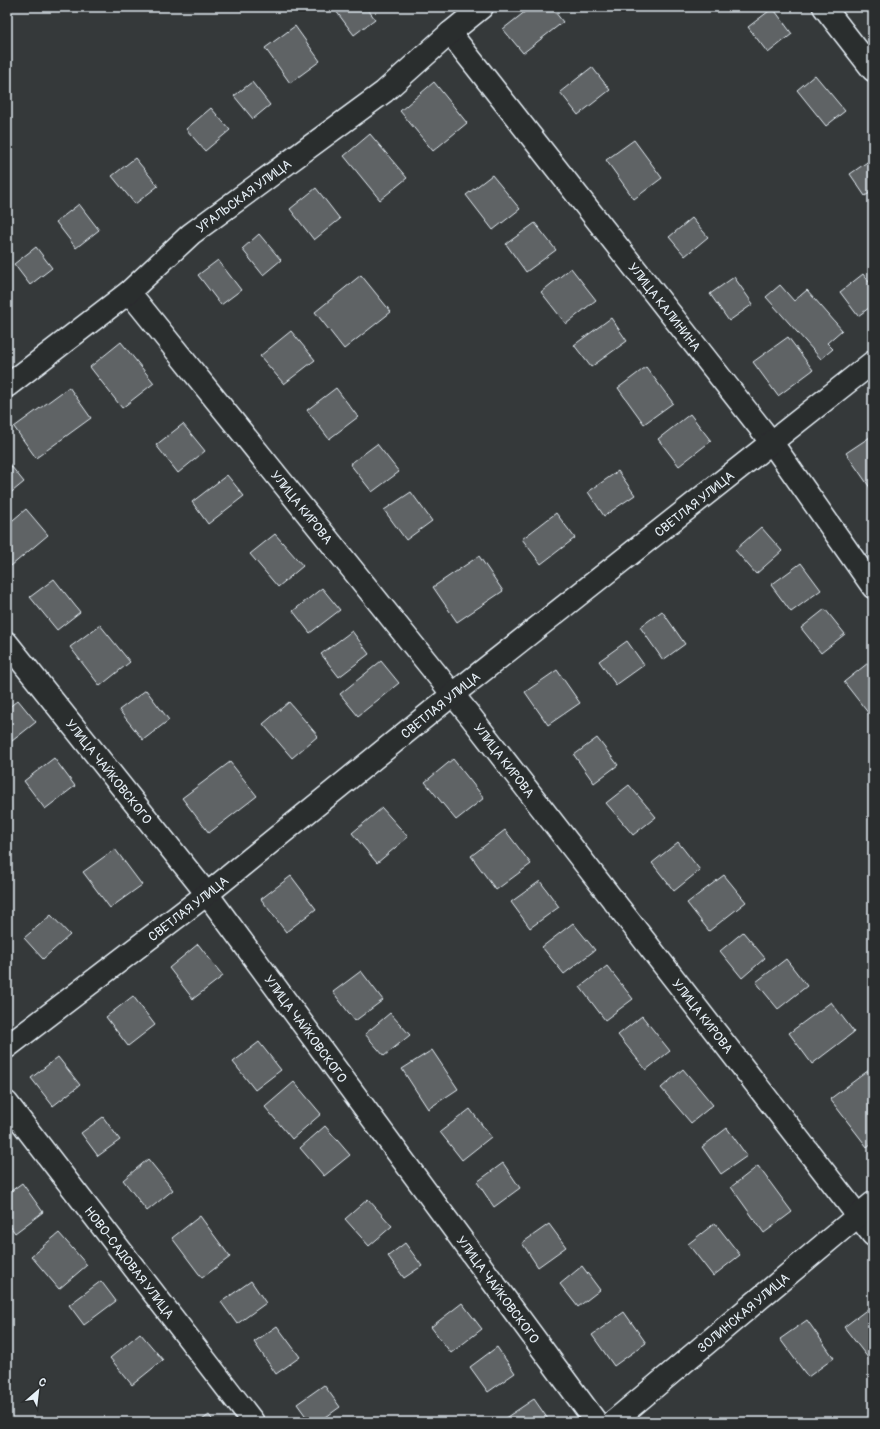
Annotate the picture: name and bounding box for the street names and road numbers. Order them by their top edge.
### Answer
street label: УРАЛЬСКАЯ УЛИЦА [193,156,295,236]
street label: УЛИЦА КАЛИНИНА [624,260,704,355]
street label: УЛИЦА КИРОВА [267,468,336,548]
street label: СВЕТЛАЯ УЛИЦА [652,468,738,541]
street label: СВЕТЛАЯ УЛИЦА [398,669,484,742]
street label: УЛИЦА ЧАЙКОВСКОГО [62,716,155,827]
street label: УЛИЦА КИРОВА [470,720,538,801]
street label: СВЕТЛАЯ УЛИЦА [145,873,232,945]
street label: УЛИЦА ЧАЙКОВСКОГО [260,972,350,1086]
street label: УЛИЦА КИРОВА [668,976,736,1057]
street label: НОВО-САДОВАЯ УЛИЦА [81,1203,178,1323]
street label: УЛИЦА ЧАЙКОВСКОГО [453,1233,542,1347]
street label: ЗОЛИНСКАЯ УЛИЦА [694,1270,793,1357]

